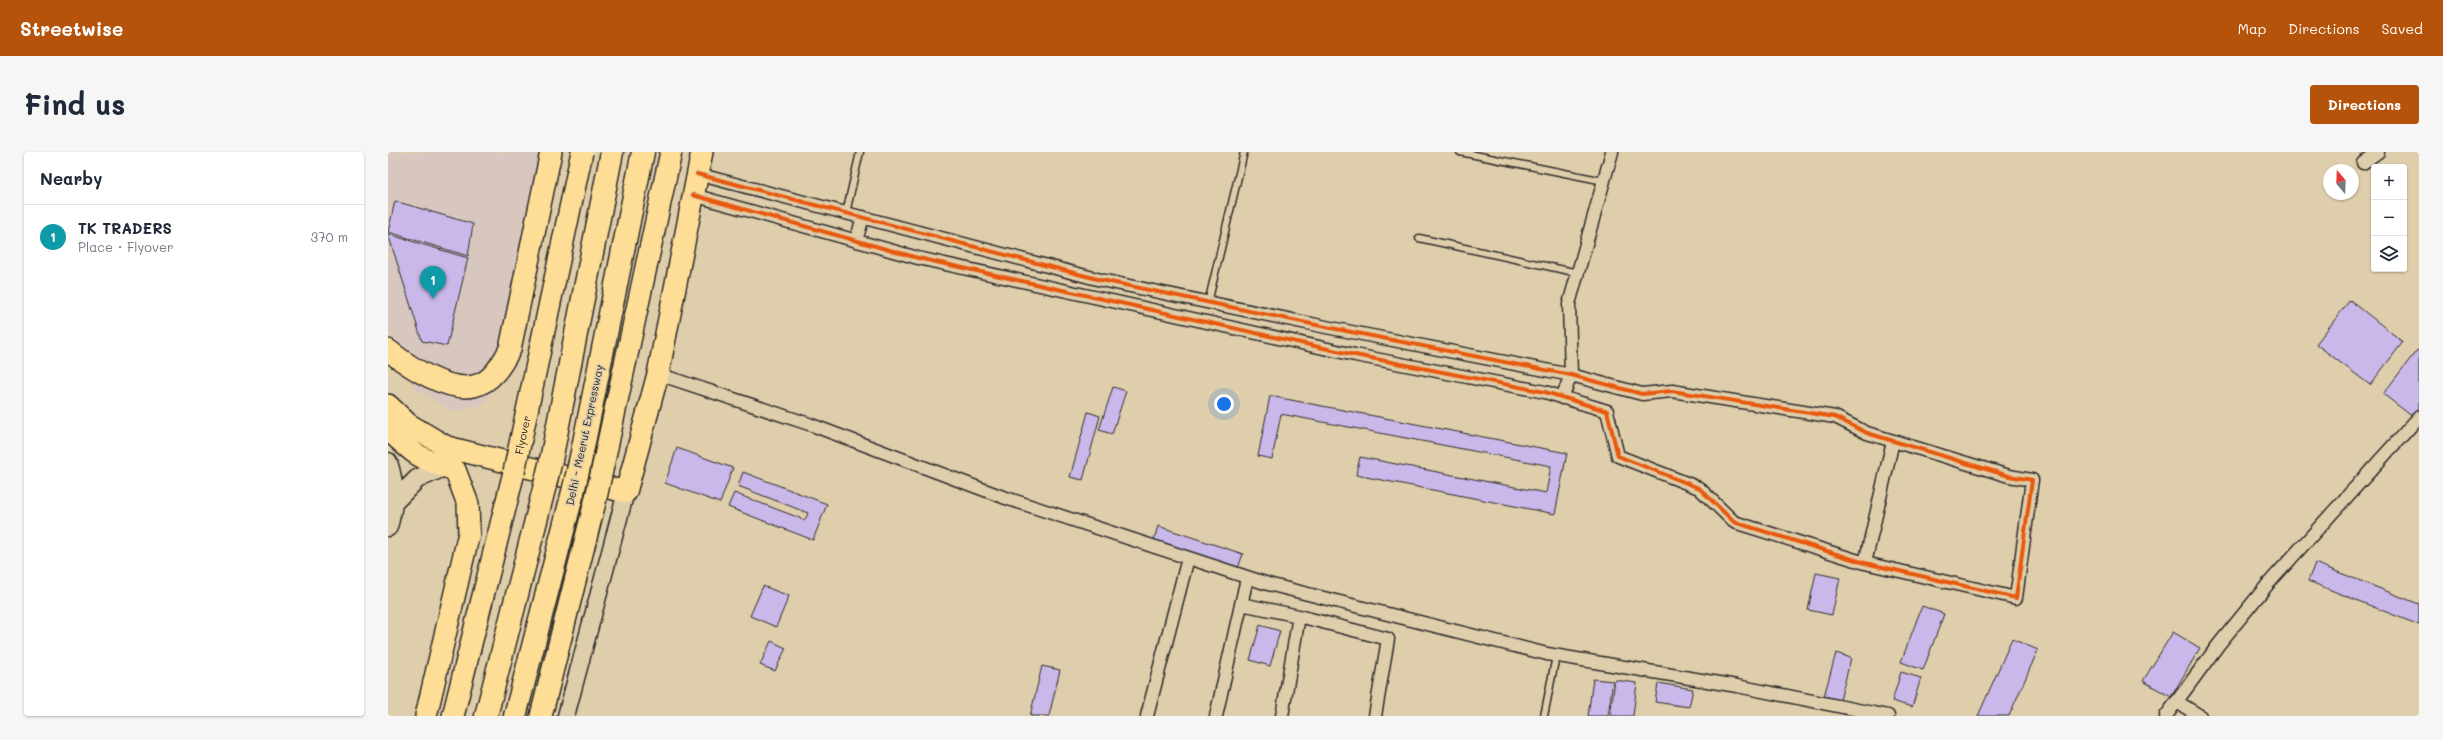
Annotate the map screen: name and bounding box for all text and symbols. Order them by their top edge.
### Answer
text: Streetwise [20,16,123,41]
text: Map [2238,19,2266,38]
text: Directions [2288,19,2359,38]
text: Saved [2381,19,2423,38]
button: Directions [2310,85,2419,124]
text: Find us [24,86,125,122]
north arrow [2323,164,2359,200]
map controls [2371,164,2407,272]
button: + [2371,164,2407,200]
text: Nearby [40,167,102,189]
button: − [2371,200,2407,236]
text: TK TRADERS [78,218,172,238]
text: 1 [50,228,56,245]
text: 370 m [311,228,348,245]
button: layers [2371,236,2407,272]
text: Place · Flyover [78,238,173,255]
pin: 1 [420,266,446,299]
street label: Delhi - Meerut Expressway [562,363,606,507]
your location [1214,394,1234,414]
street label: Flyover [510,414,533,456]

